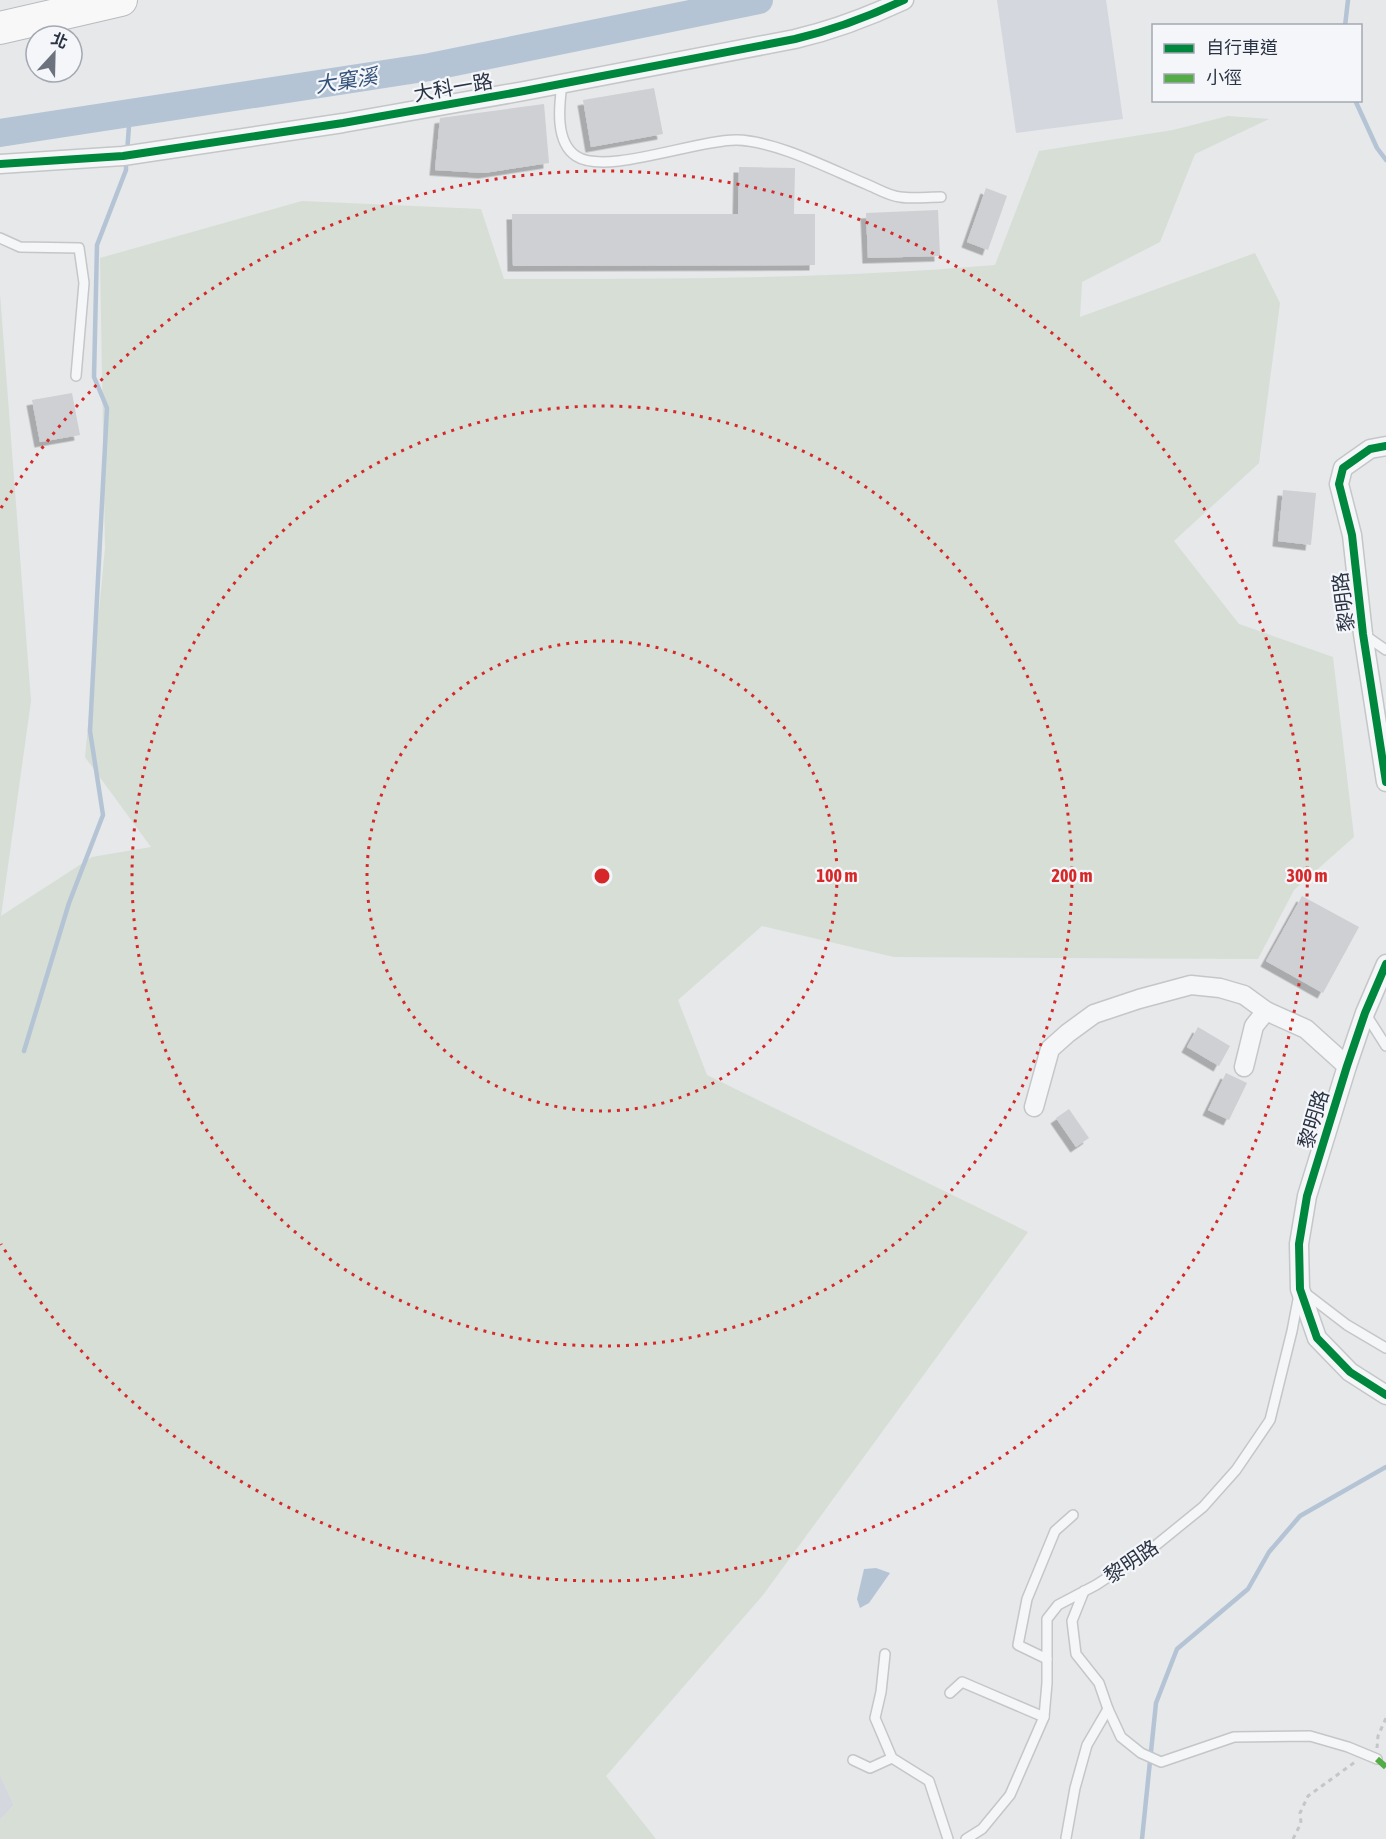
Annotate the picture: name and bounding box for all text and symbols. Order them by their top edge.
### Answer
north arrow [24,24,84,84]
legend [1152,24,1362,102]
text: 北 [49,29,70,51]
text: 自行車道 [1206,37,1278,58]
water label: 大窠溪 [313,63,382,97]
text: 小徑 [1206,67,1242,88]
street label: 大科一路 [412,69,494,105]
street label: 黎明路 [1328,571,1358,633]
text: 100 m [817,865,857,886]
text: 200 m [1052,865,1092,886]
text: 300 m [1287,865,1327,886]
centre of rings [592,866,612,886]
street label: 黎明路 [1293,1087,1333,1151]
street label: 黎明路 [1100,1535,1162,1587]

